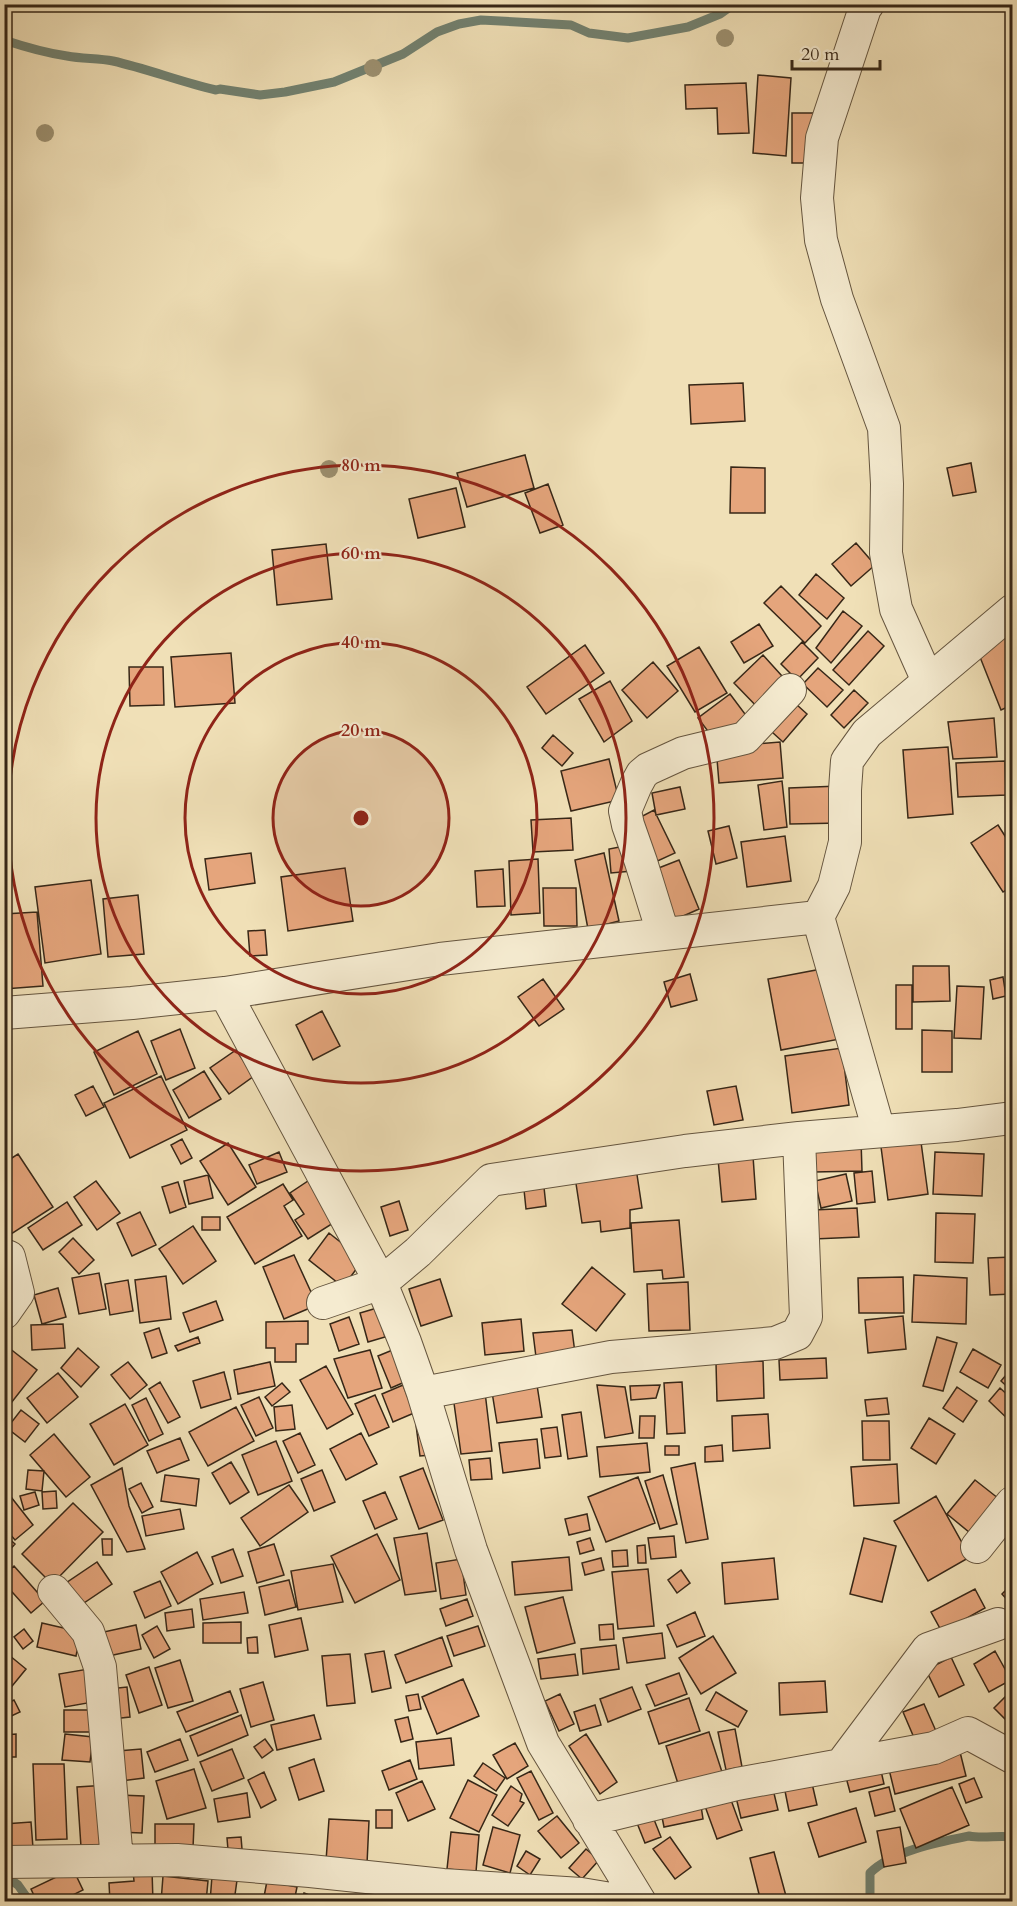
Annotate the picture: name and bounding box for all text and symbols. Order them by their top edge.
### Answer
scale bar [792,33,880,71]
text: 20 m [801,42,840,67]
text: 80 m [341,453,381,478]
text: 60 m [341,541,381,566]
text: 40 m [341,630,381,655]
text: 20 m [341,718,381,743]
centre of rings [351,808,371,828]

